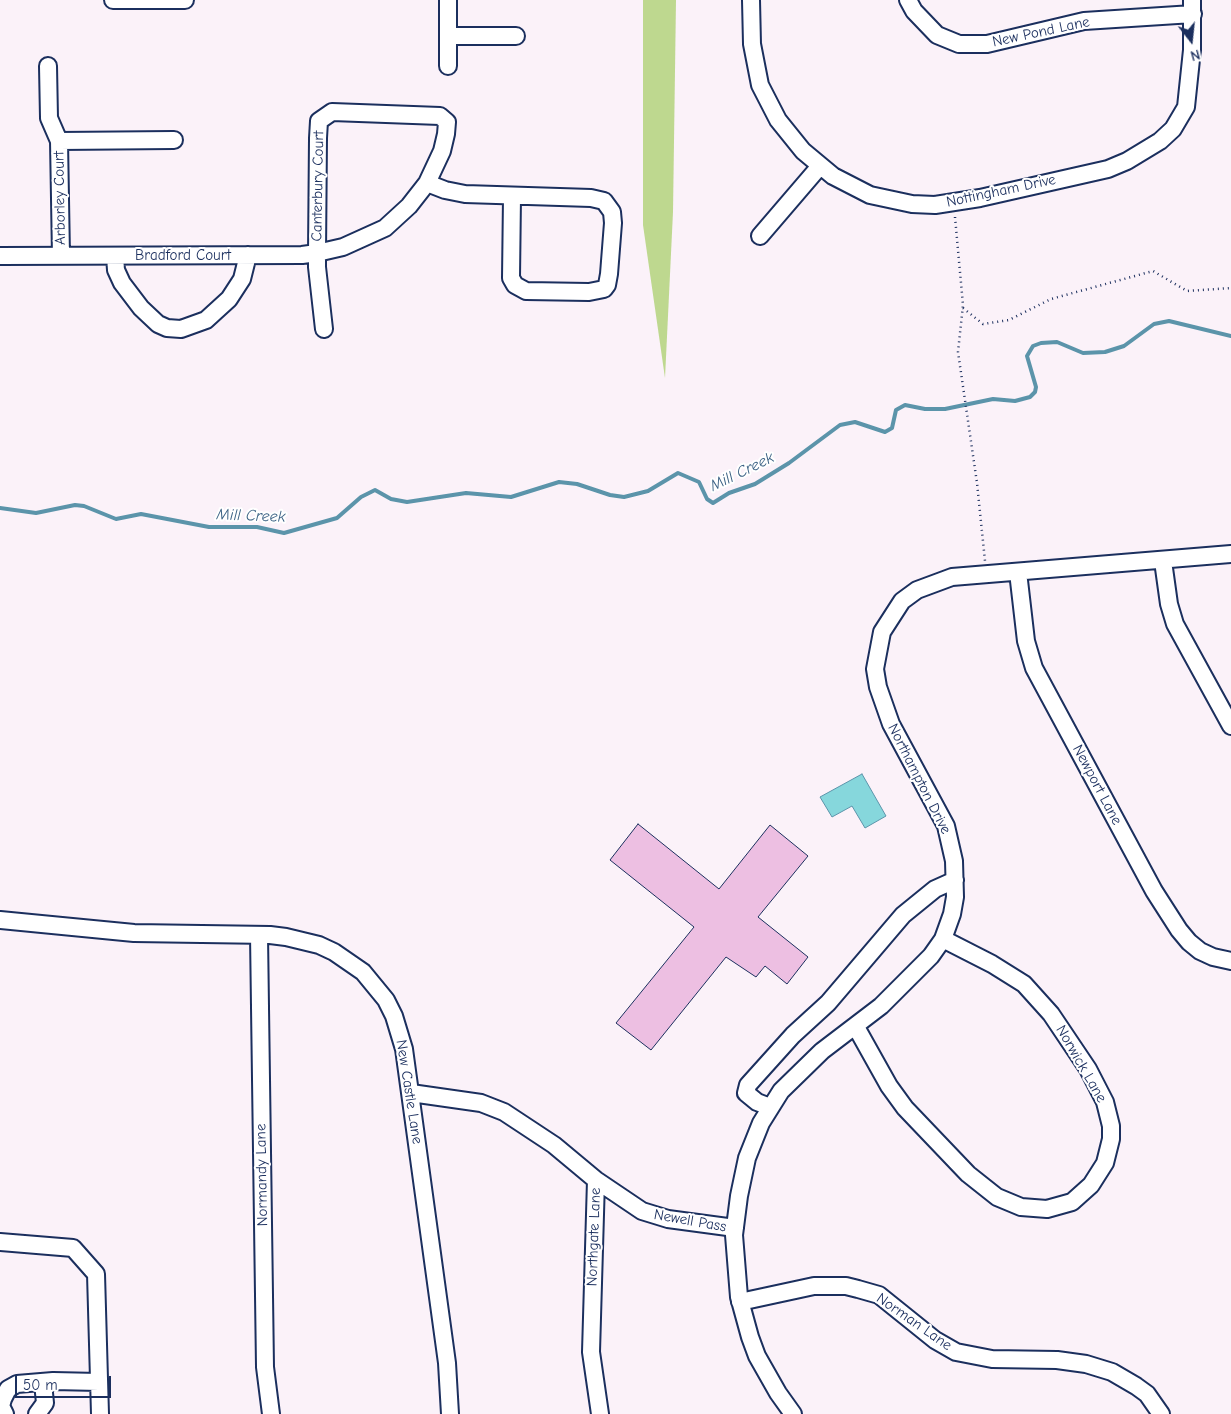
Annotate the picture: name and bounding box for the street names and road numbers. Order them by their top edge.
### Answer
street label: New Pond Lane [991,13,1091,51]
street label: Canterbury Court [308,130,328,242]
street label: Arborley Court [50,151,70,245]
street label: Nottingham Drive [945,171,1057,211]
street label: Bradford Court [135,247,231,265]
street label: Northampton Drive [883,721,955,837]
street label: Newport Lane [1068,742,1126,828]
street label: Norwick Lane [1052,1022,1110,1106]
street label: New Castle Lane [392,1039,426,1145]
street label: Normandy Lane [252,1124,272,1226]
street label: Northgate Lane [583,1187,605,1287]
street label: Newell Pass [652,1206,728,1236]
street label: Norman Lane [873,1289,955,1355]

